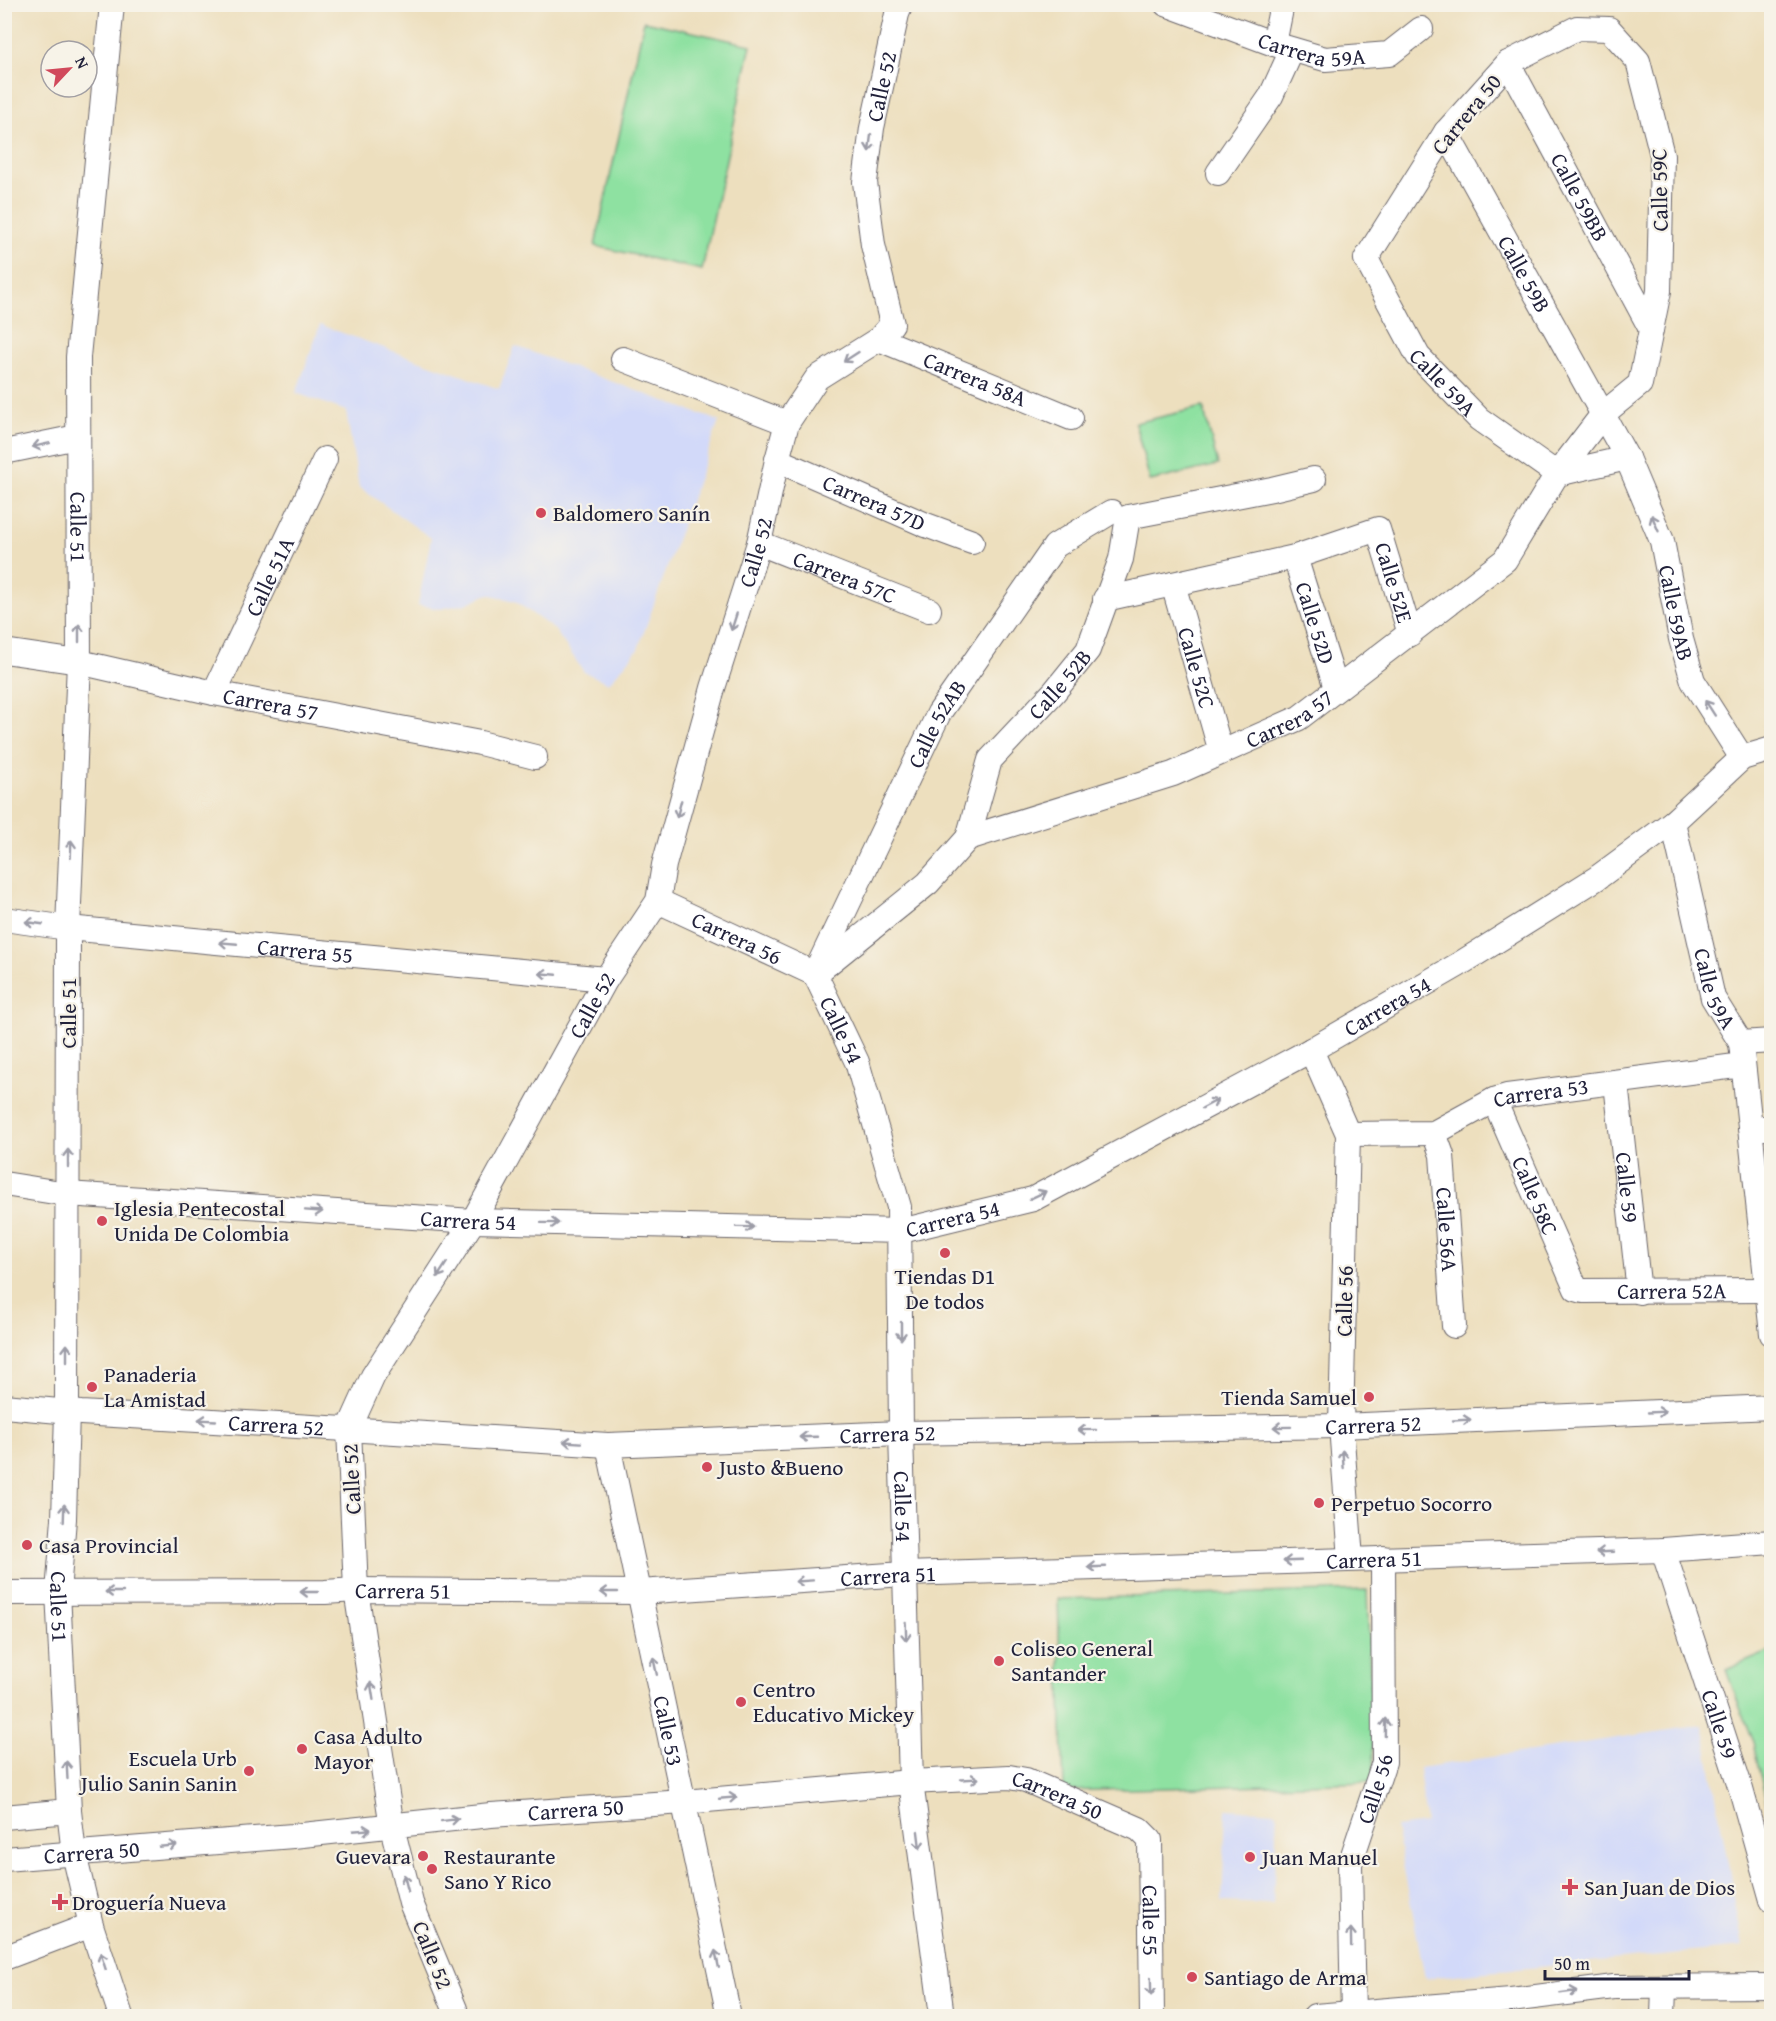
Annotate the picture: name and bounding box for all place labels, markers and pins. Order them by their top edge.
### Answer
place label: Baldomero Sanín [553,497,711,529]
marker: Baldomero Sanín [534,506,548,520]
place label: Iglesia Pentecostal Unida De Colombia [114,1192,290,1249]
marker: Iglesia Pentecostal Unida De Colombia [95,1214,109,1228]
marker: Tiendas D1 De todos [938,1246,952,1260]
place label: Tiendas D1 De todos [895,1260,995,1317]
place label: Panaderia La Amistad [104,1358,206,1415]
marker: Panaderia La Amistad [85,1380,99,1394]
place label: Tienda Samuel [1221,1381,1357,1413]
marker: Tienda Samuel [1362,1390,1376,1404]
place label: Justo &Bueno [716,1451,844,1483]
marker: Justo &Bueno [700,1460,714,1474]
place label: Perpetuo Socorro [1331,1487,1492,1519]
marker: Perpetuo Socorro [1312,1496,1326,1510]
place label: Casa Provincial [39,1529,179,1561]
marker: Casa Provincial [20,1538,34,1552]
place label: Coliseo General Santander [1011,1632,1153,1689]
marker: Coliseo General Santander [992,1654,1006,1668]
place label: Centro Educativo Mickey [753,1673,914,1730]
marker: Centro Educativo Mickey [734,1695,748,1709]
place label: Casa Adulto Mayor [314,1720,423,1777]
place label: Escuela Urb Julio Sanin Sanin [78,1742,238,1799]
marker: Casa Adulto Mayor [295,1742,309,1756]
marker: Escuela Urb Julio Sanin Sanin [242,1764,256,1778]
place label: Guevara [336,1840,412,1872]
place label: Restaurante Sano Y Rico [444,1840,555,1897]
place label: Juan Manuel [1259,1841,1378,1873]
marker: Guevara [416,1849,430,1863]
marker: Juan Manuel [1243,1850,1257,1864]
marker: Restaurante Sano Y Rico [425,1862,439,1876]
place label: San Juan de Dios [1584,1871,1735,1903]
marker: San Juan de Dios [1561,1878,1579,1896]
place label: Droguería Nueva [72,1886,227,1918]
marker: Droguería Nueva [53,1895,67,1909]
place label: Santiago de Arma [1204,1961,1367,1993]
marker: Santiago de Arma [1185,1970,1199,1984]

